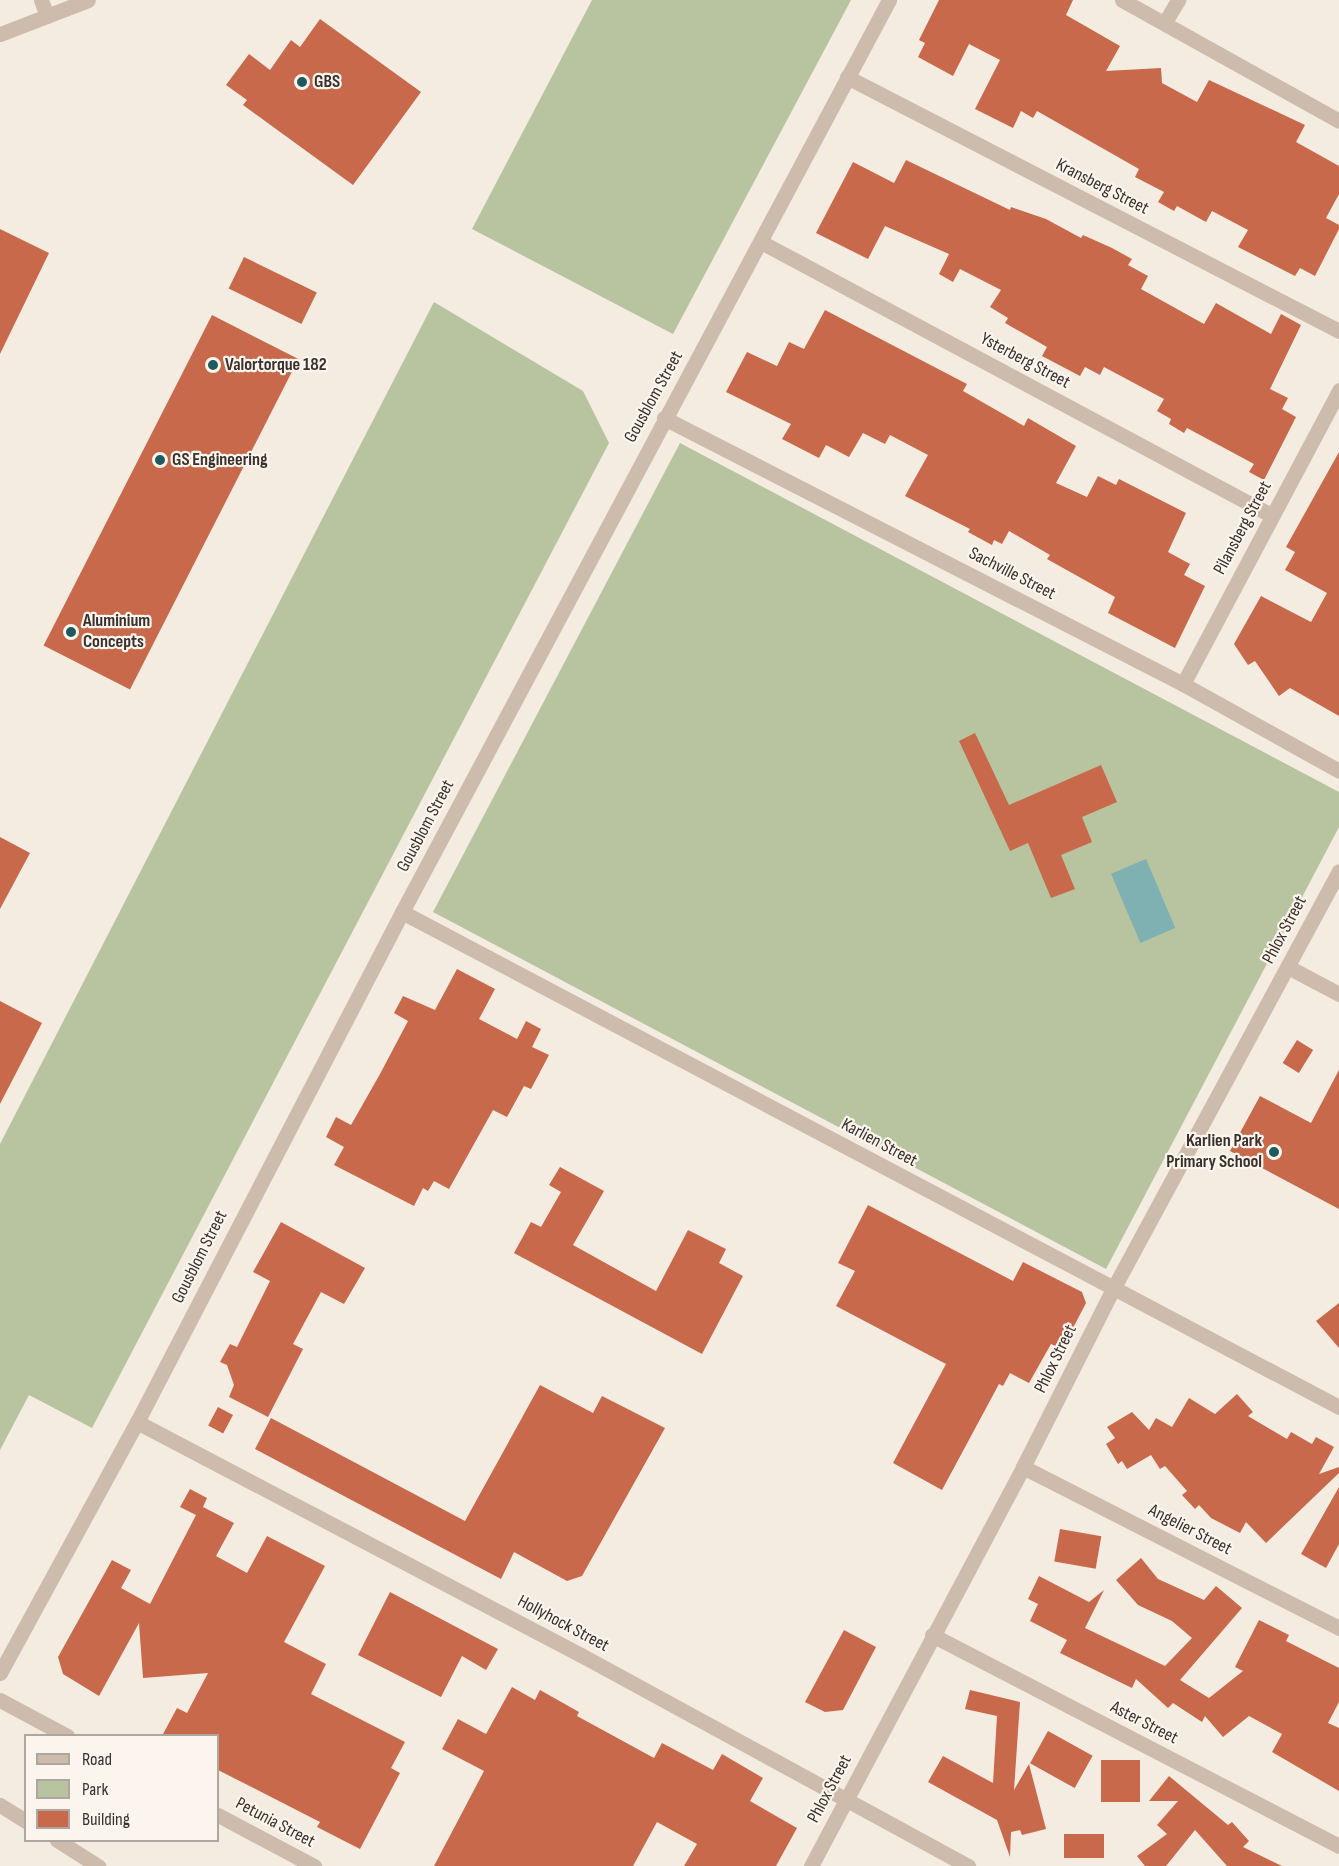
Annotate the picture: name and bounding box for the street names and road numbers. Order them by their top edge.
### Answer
street label: Kransberg Street [1052,154,1152,220]
street label: Ysterberg Street [976,328,1074,394]
street label: Gousblom Street [620,348,688,446]
street label: Pilansberg Street [1209,478,1277,578]
street label: Sachville Street [965,543,1059,605]
street label: Gousblom Street [393,776,459,876]
street label: Phlox Street [1258,892,1312,968]
street label: Karlien Street [837,1114,921,1172]
street label: Gousblom Street [167,1207,233,1307]
street label: Phlox Street [1030,1321,1082,1397]
street label: Angelier Street [1145,1500,1235,1560]
street label: Hollyhock Street [514,1591,612,1657]
street label: Aster Street [1107,1697,1181,1749]
street label: Phlox Street [803,1751,857,1827]
street label: Petunia Street [232,1793,318,1853]

